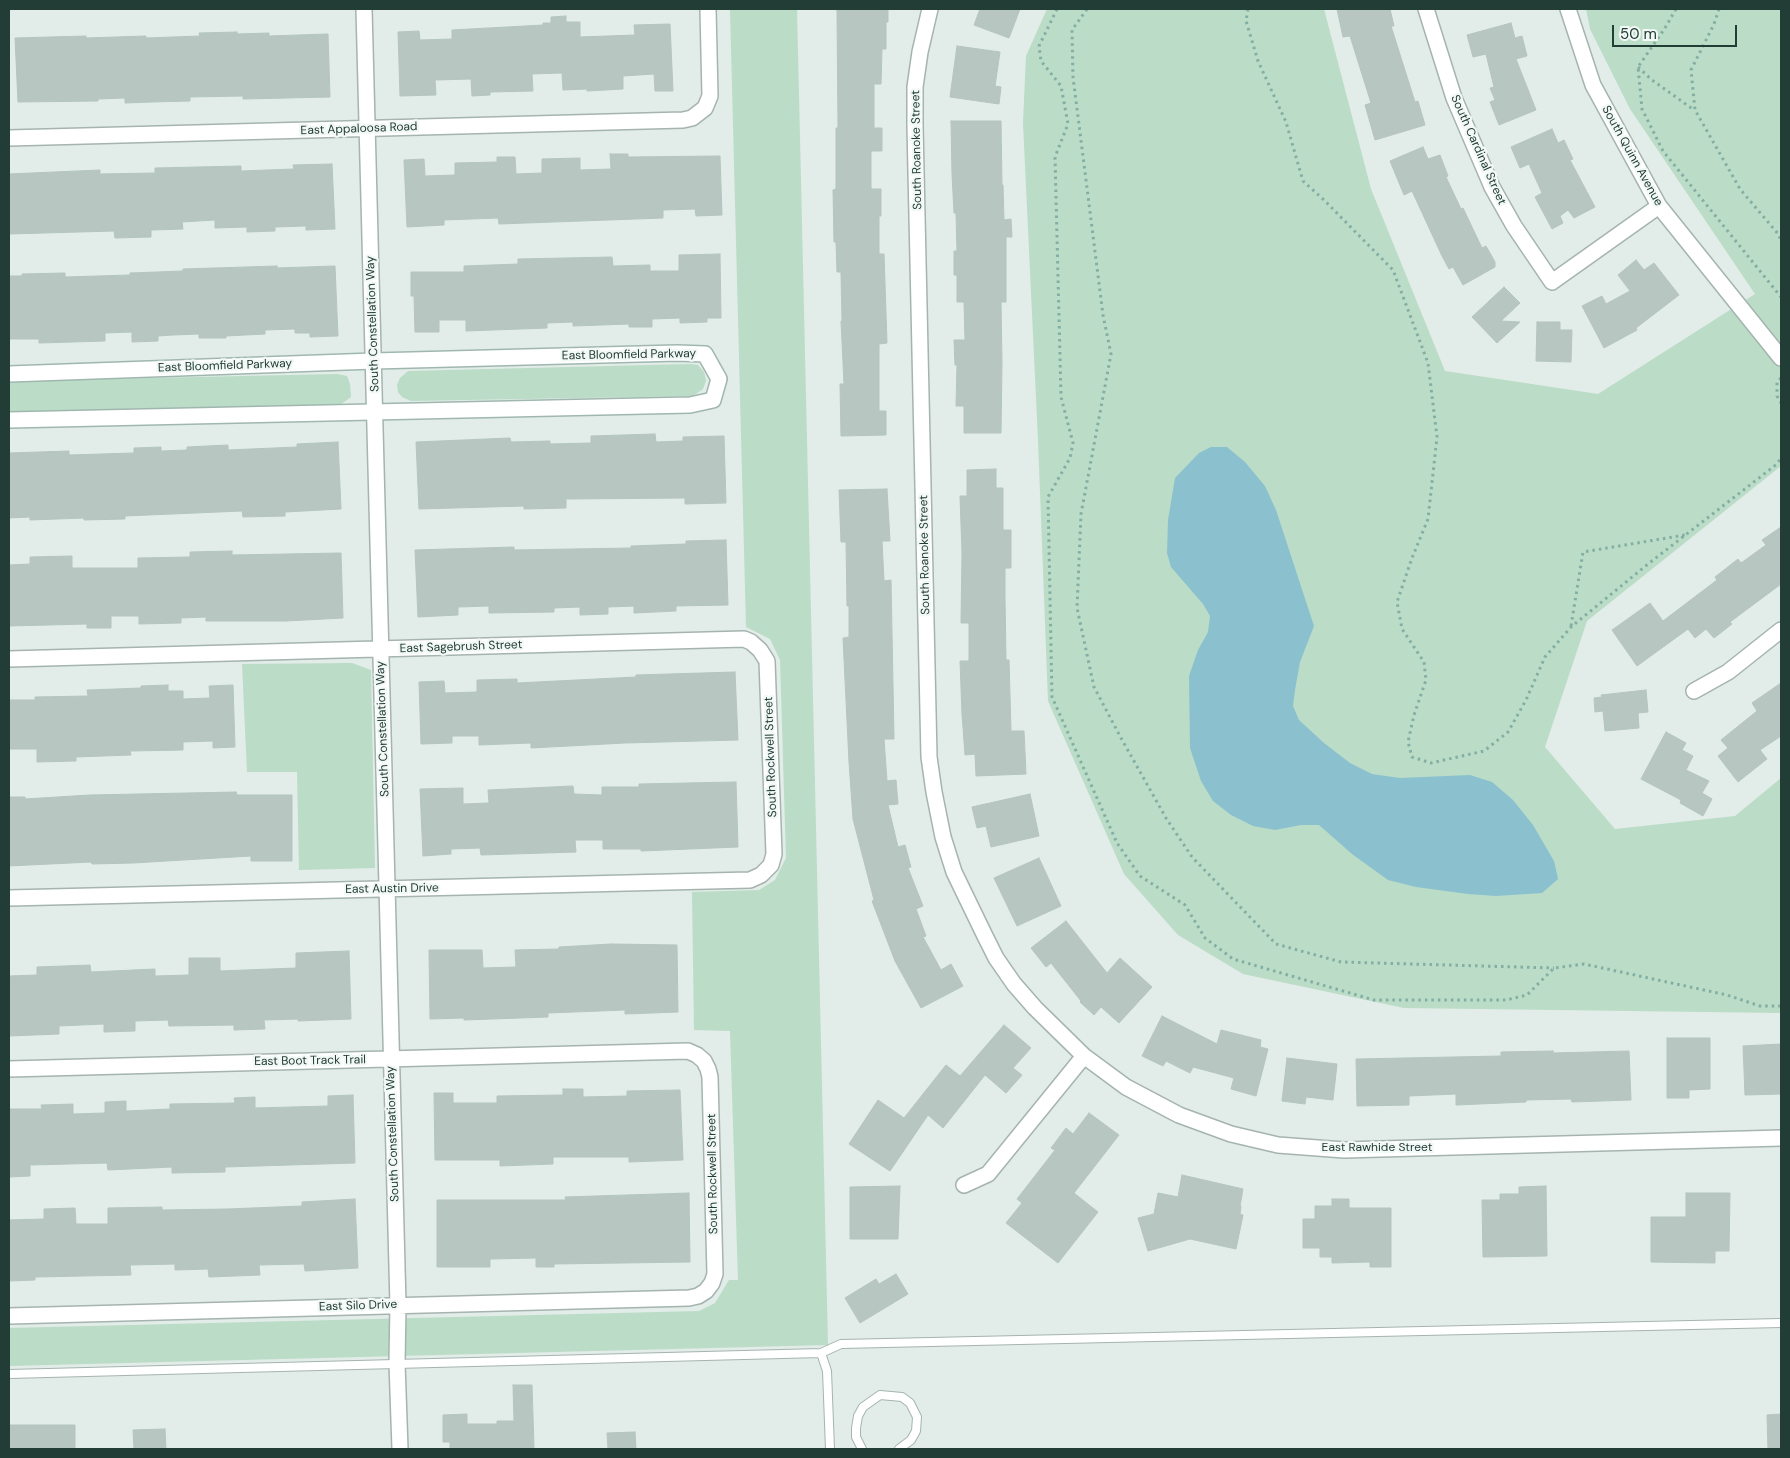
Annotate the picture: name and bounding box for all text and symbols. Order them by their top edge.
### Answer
scale bar [1615,15,1740,47]
text: 50 m [1620,24,1657,44]
street label: South Roanoke Street [909,90,925,210]
street label: South Cardinal Street [1447,93,1509,207]
street label: South Quinn Avenue [1598,103,1666,209]
street label: East Appaloosa Road [300,120,418,138]
street label: South Constellation Way [363,256,383,392]
street label: East Bloomfield Parkway [562,347,696,363]
street label: East Bloomfield Parkway [158,356,292,376]
street label: South Roanoke Street [917,495,933,615]
street label: East Sagebrush Street [399,638,523,656]
street label: South Constellation Way [373,661,393,797]
street label: South Rockwell Street [762,696,780,818]
street label: East Austin Drive [345,881,439,897]
street label: East Boot Track Trail [254,1053,366,1069]
street label: South Constellation Way [383,1066,403,1202]
street label: South Rockwell Street [705,1113,721,1235]
street label: East Rawhide Street [1322,1141,1432,1155]
street label: East Silo Drive [319,1297,397,1315]

